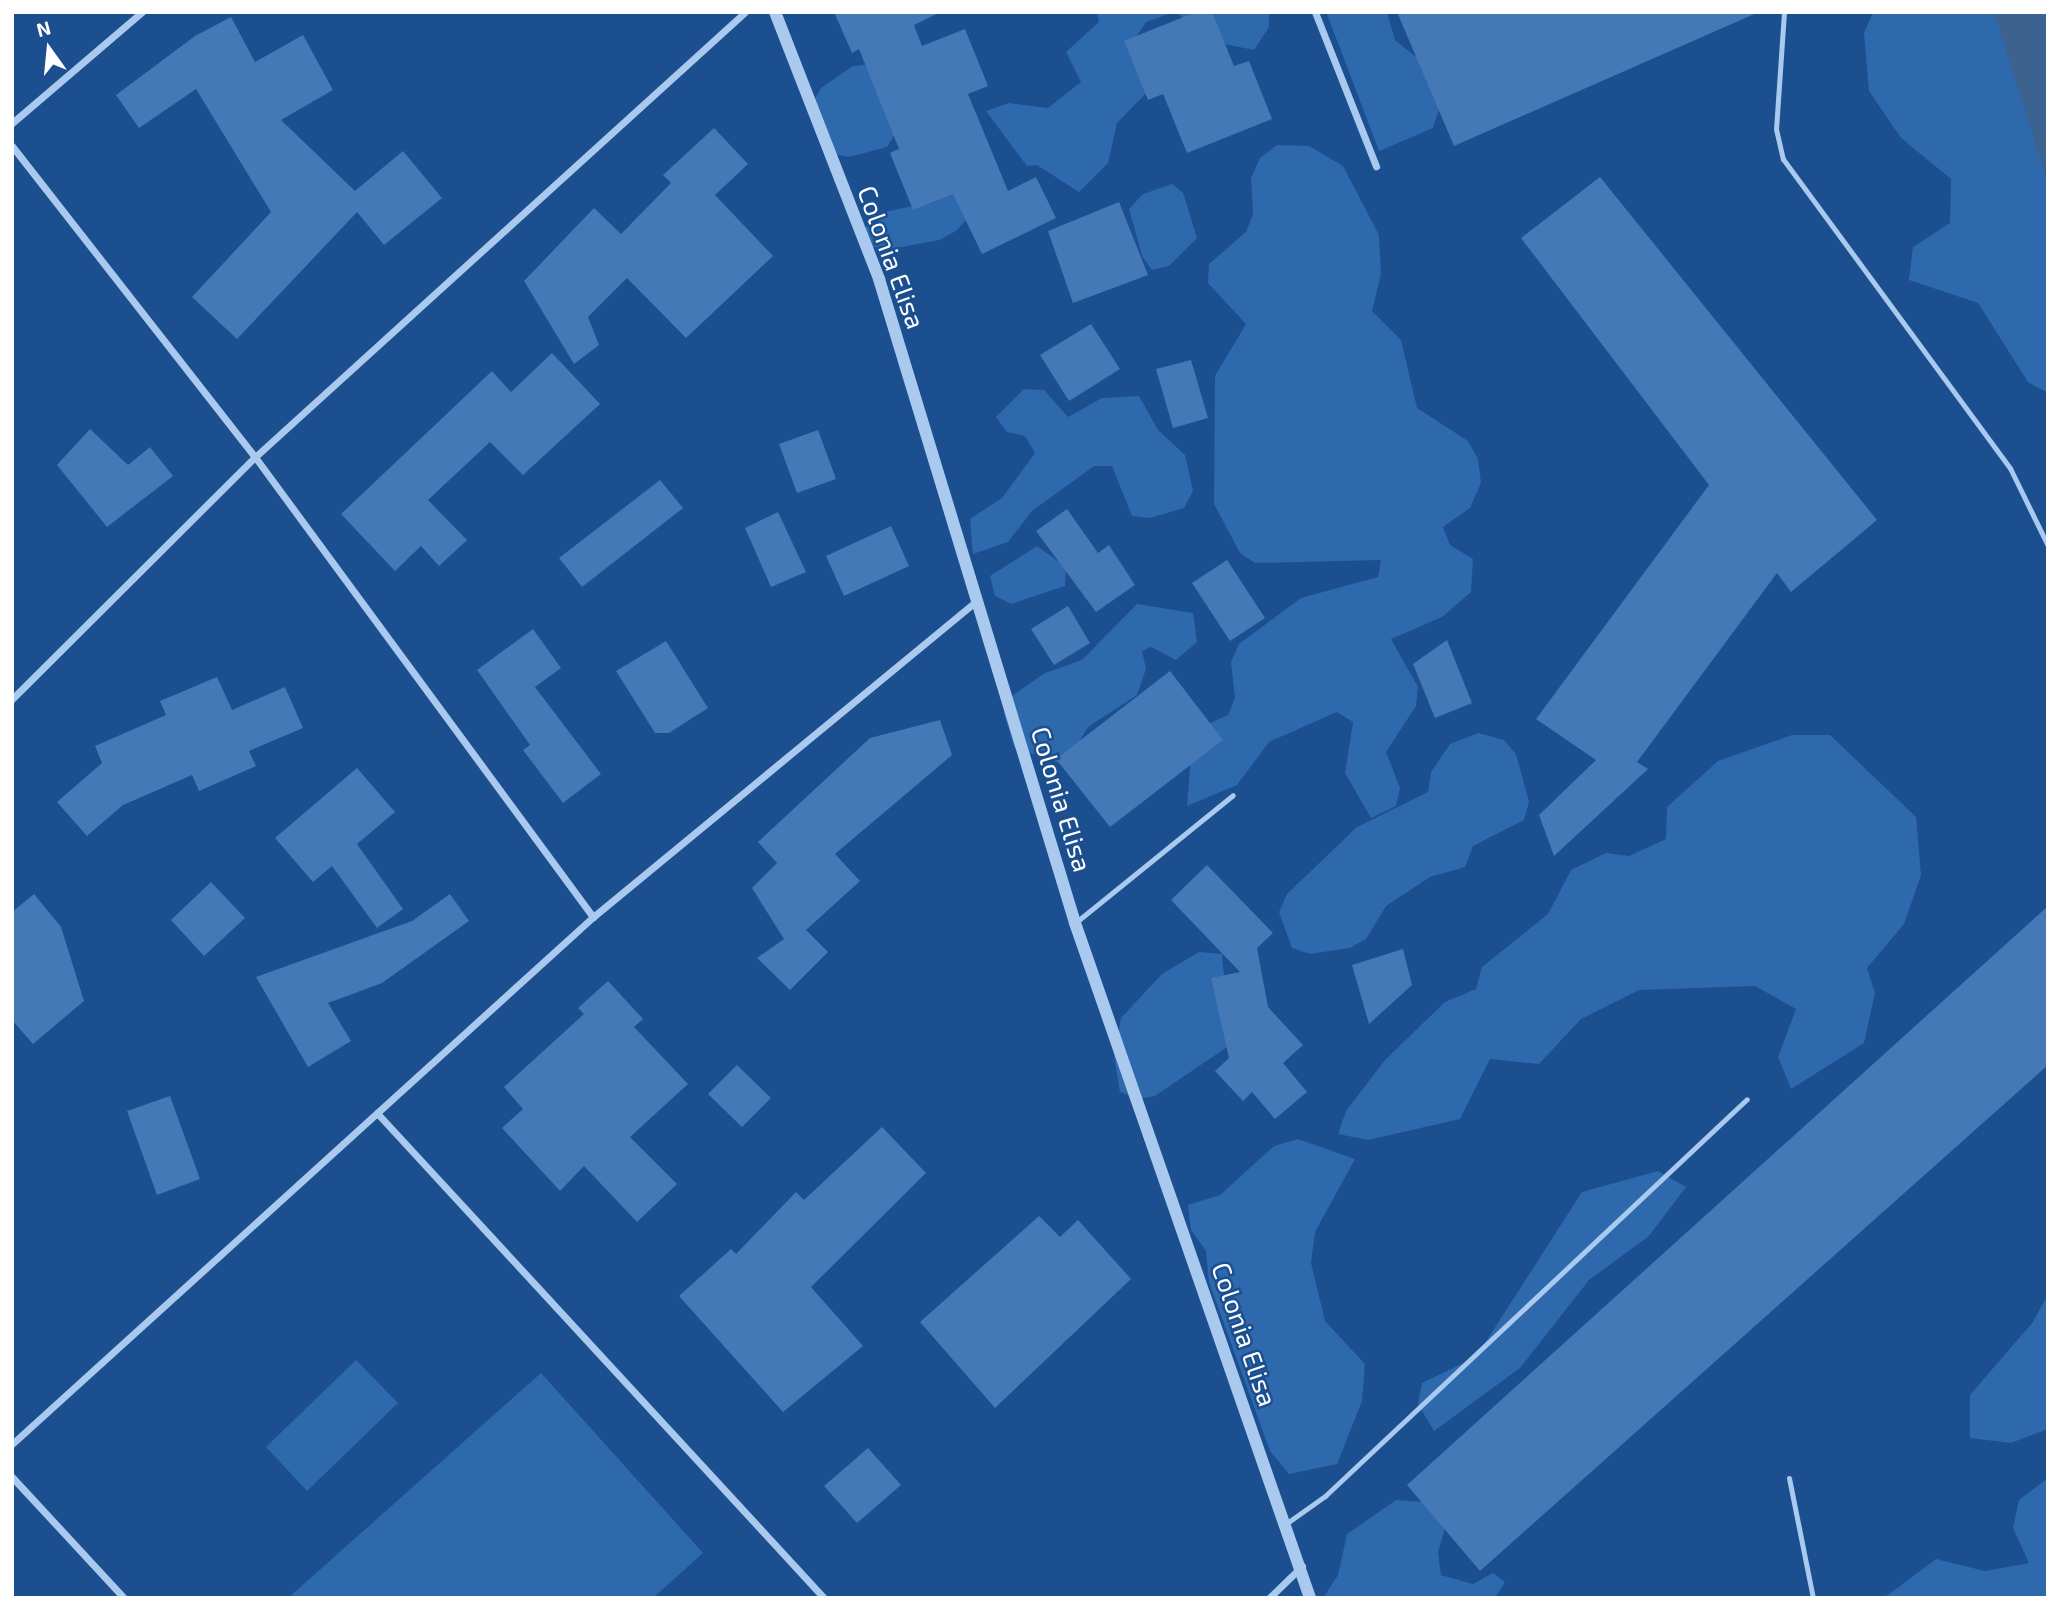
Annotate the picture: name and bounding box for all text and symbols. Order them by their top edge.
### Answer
north arrow [14,14,84,84]
text: N [34,15,53,41]
street label: Colonia Elisa [852,181,932,333]
street label: Colonia Elisa [1025,723,1099,875]
street label: Colonia Elisa [1206,1258,1284,1410]

